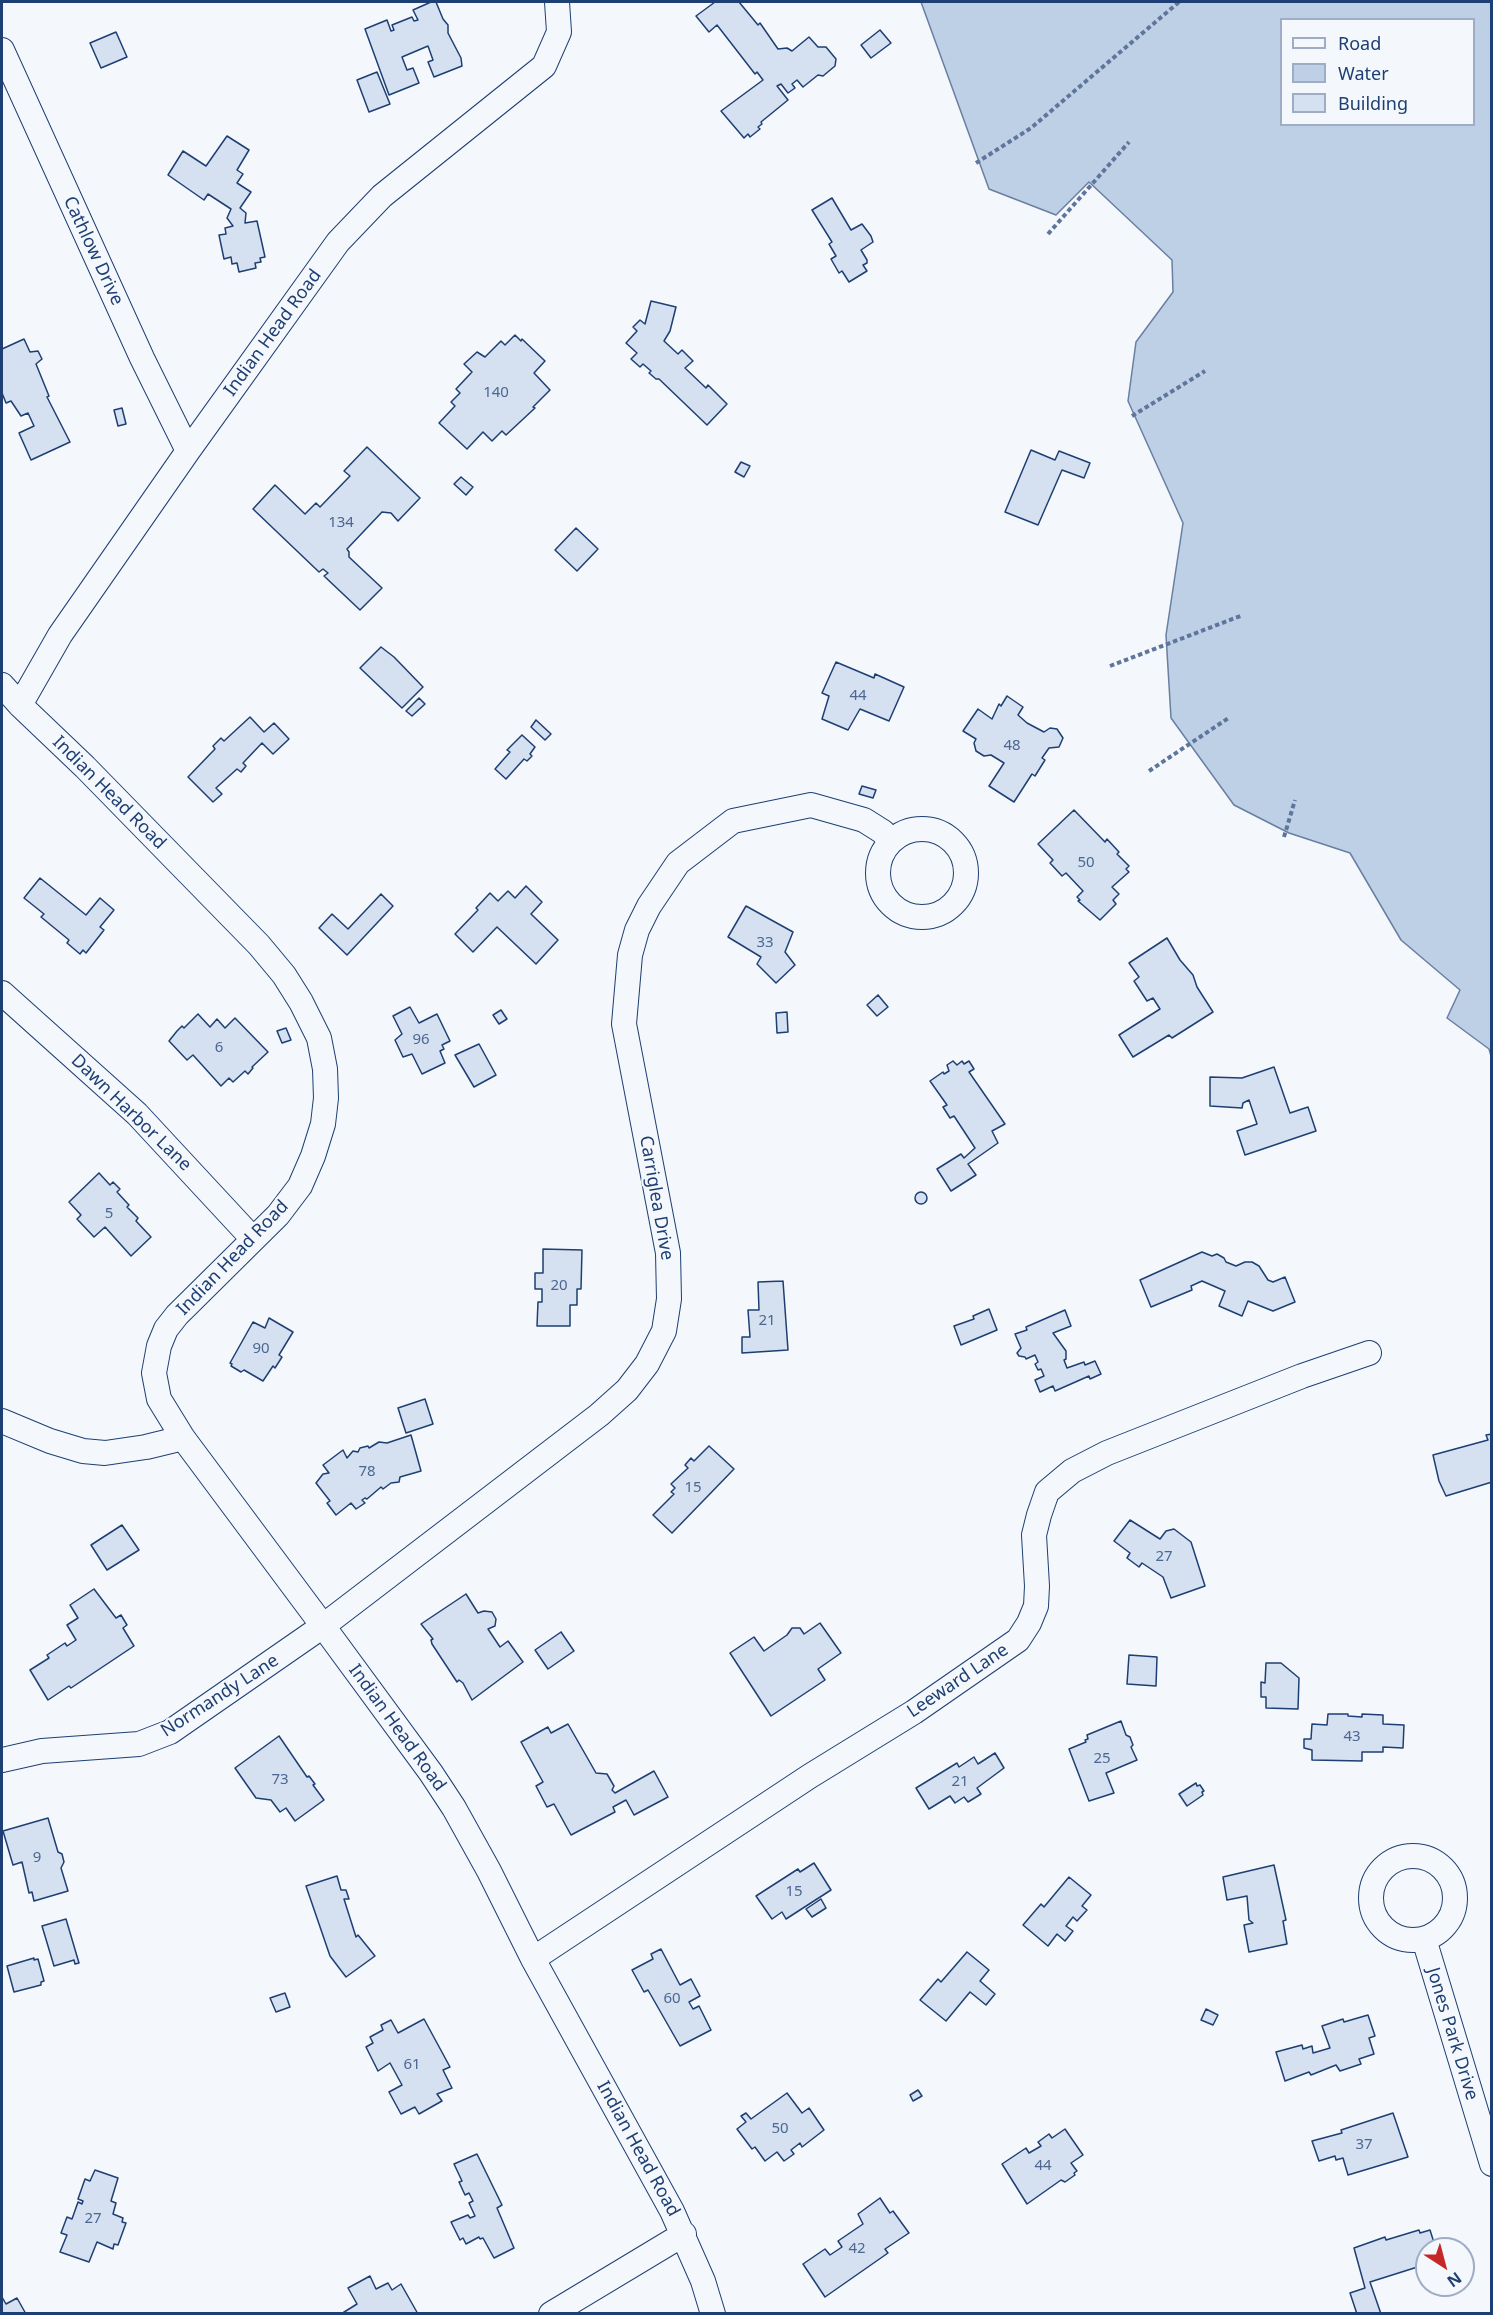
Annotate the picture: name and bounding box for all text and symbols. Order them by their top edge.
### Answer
legend [1280,18,1475,126]
text: Road [1338,31,1381,55]
text: Water [1338,61,1389,85]
text: Building [1338,91,1408,115]
street label: Cathlow Drive [58,193,128,309]
street label: Indian Head Road [220,265,326,401]
house number: 140 [483,384,509,402]
house number: 134 [328,514,354,532]
house number: 44 [849,687,867,705]
street label: Indian Head Road [48,732,170,854]
house number: 48 [1003,737,1021,755]
house number: 50 [1077,854,1095,872]
house number: 33 [756,934,774,952]
house number: 96 [412,1031,430,1049]
house number: 6 [215,1039,223,1057]
street label: Dawn Harbor Lane [66,1050,196,1176]
street label: Carriglea Drive [634,1134,678,1262]
street label: Indian Head Road [173,1196,293,1320]
house number: 5 [105,1205,113,1223]
house number: 20 [550,1277,568,1295]
house number: 21 [758,1312,776,1330]
house number: 90 [252,1340,270,1358]
house number: 78 [358,1463,376,1481]
house number: 15 [684,1479,702,1497]
house number: 27 [1155,1548,1173,1566]
street label: Leeward Lane [903,1639,1013,1723]
street label: Normandy Lane [157,1650,283,1742]
street label: Indian Head Road [344,1660,450,1796]
house number: 43 [1343,1728,1361,1746]
house number: 25 [1093,1750,1111,1768]
house number: 73 [271,1771,289,1789]
house number: 21 [951,1773,969,1791]
house number: 9 [33,1849,41,1867]
house number: 15 [785,1883,803,1901]
street label: Jones Park Drive [1422,1965,1482,2103]
house number: 60 [663,1990,681,2008]
house number: 61 [403,2056,421,2074]
street label: Indian Head Road [592,2078,684,2220]
house number: 50 [771,2120,789,2138]
house number: 37 [1355,2136,1373,2154]
house number: 44 [1034,2157,1052,2175]
house number: 27 [84,2210,102,2228]
north arrow [1415,2237,1475,2297]
house number: 42 [848,2240,866,2258]
text: N [1443,2267,1466,2293]

